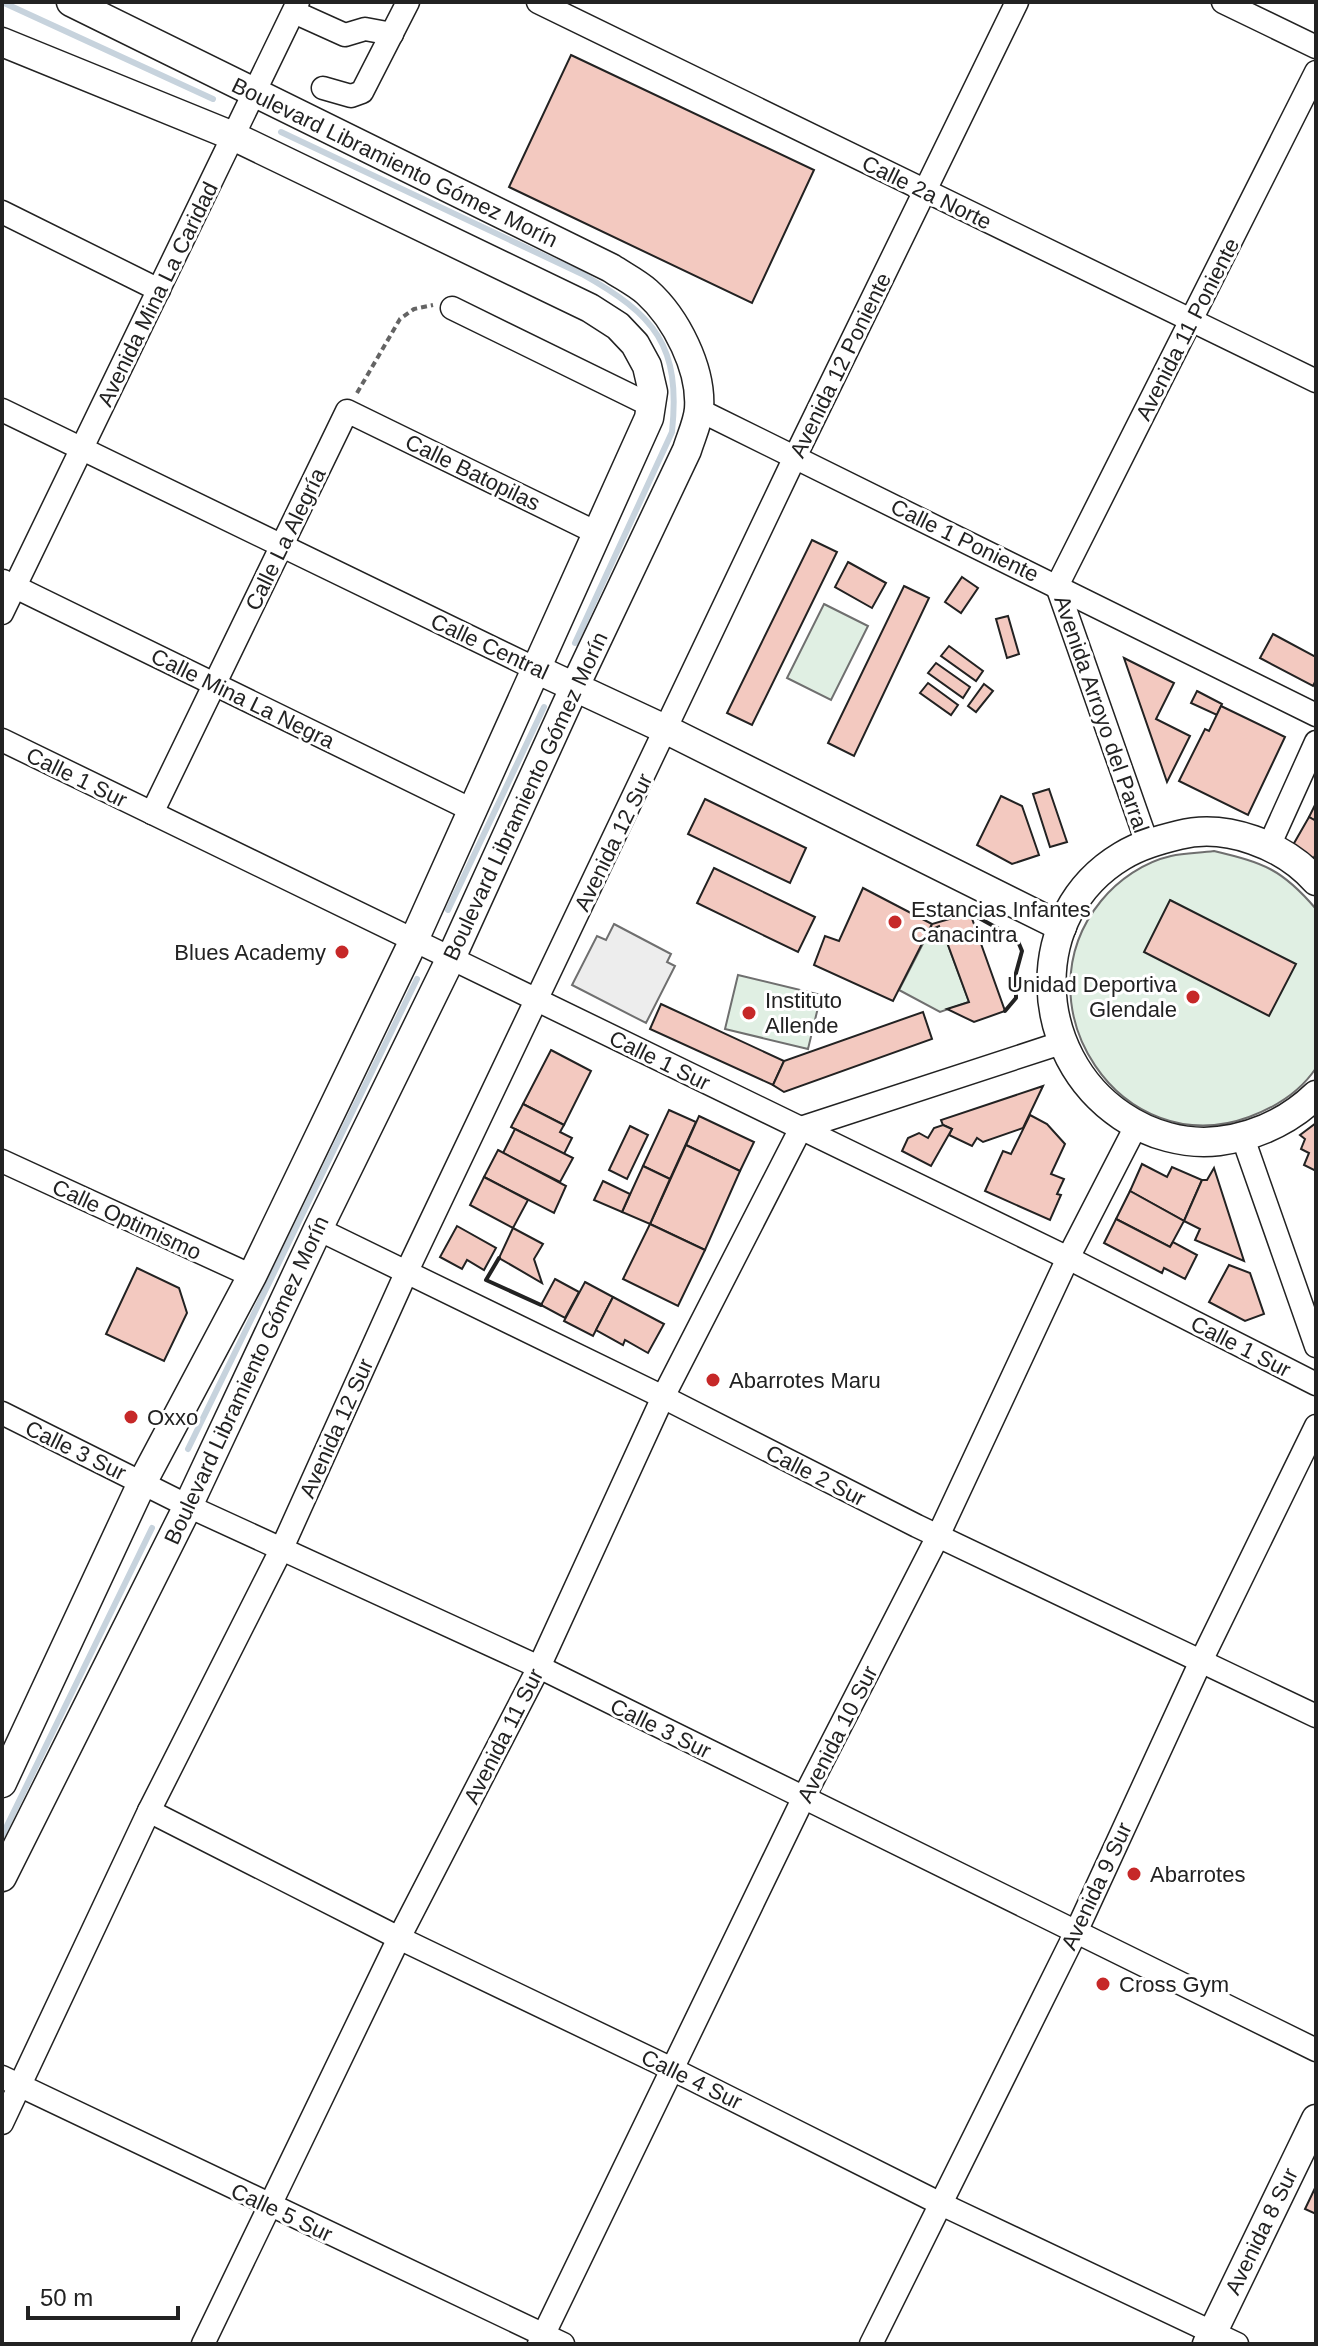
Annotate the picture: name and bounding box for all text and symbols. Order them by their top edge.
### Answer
street label: Boulevard Libramiento Gómez Morín [228,72,562,252]
street label: Calle 2a Norte [858,150,995,235]
street label: Avenida Mina La Caridad [92,178,223,411]
street label: Avenida 11 Poniente [1131,234,1244,424]
street label: Avenida 12 Poniente [785,269,896,462]
street label: Calle Batopilas [401,429,544,516]
street label: Calle La Alegría [240,463,331,615]
street label: Calle 1 Poniente [887,494,1043,587]
street label: Avenida Arroyo del Parral [1049,592,1154,836]
street label: Calle Central [427,608,553,685]
street label: Boulevard Libramiento Gómez Morín [438,628,613,964]
street label: Calle Mina La Negra [147,643,339,754]
street label: Calle 1 Sur [22,742,131,813]
street label: Avenida 12 Sur [569,769,658,915]
place label: Estancias Infantes Canacintra [911,897,1091,947]
marker: Estancias Infantes Canacintra [886,913,904,931]
place label: Blues Academy [174,940,326,965]
marker: Blues Academy [333,943,351,961]
place label: Unidad Deportiva Glendale [1007,972,1178,1022]
place label: Instituto Allende [765,988,842,1038]
marker: Unidad Deportiva Glendale [1184,988,1202,1006]
marker: Instituto Allende [740,1004,758,1022]
street label: Calle 1 Sur [605,1025,714,1096]
street label: Calle Optimismo [48,1174,205,1265]
street label: Boulevard Libramiento Gómez Morín [159,1212,334,1548]
street label: Calle 1 Sur [1187,1311,1295,1382]
street label: Avenida 12 Sur [295,1355,378,1502]
place label: Abarrotes Maru [729,1368,881,1393]
marker: Abarrotes Maru [704,1371,722,1389]
place label: Oxxo [147,1405,198,1430]
marker: Oxxo [122,1408,140,1426]
street label: Calle 3 Sur [21,1415,130,1486]
street label: Calle 2 Sur [762,1440,870,1511]
street label: Avenida 10 Sur [792,1662,883,1807]
street label: Avenida 11 Sur [459,1664,548,1808]
street label: Calle 3 Sur [606,1693,715,1764]
street label: Avenida 9 Sur [1056,1818,1137,1954]
place label: Abarrotes [1150,1862,1245,1887]
marker: Abarrotes [1125,1865,1143,1883]
place label: Cross Gym [1119,1972,1229,1997]
marker: Cross Gym [1094,1975,1112,1993]
street label: Calle 4 Sur [637,2044,746,2115]
street label: Avenida 8 Sur [1220,2164,1303,2299]
street label: Calle 5 Sur [227,2178,336,2247]
scale bar [28,2270,178,2320]
text: 50 m [40,2284,93,2311]

